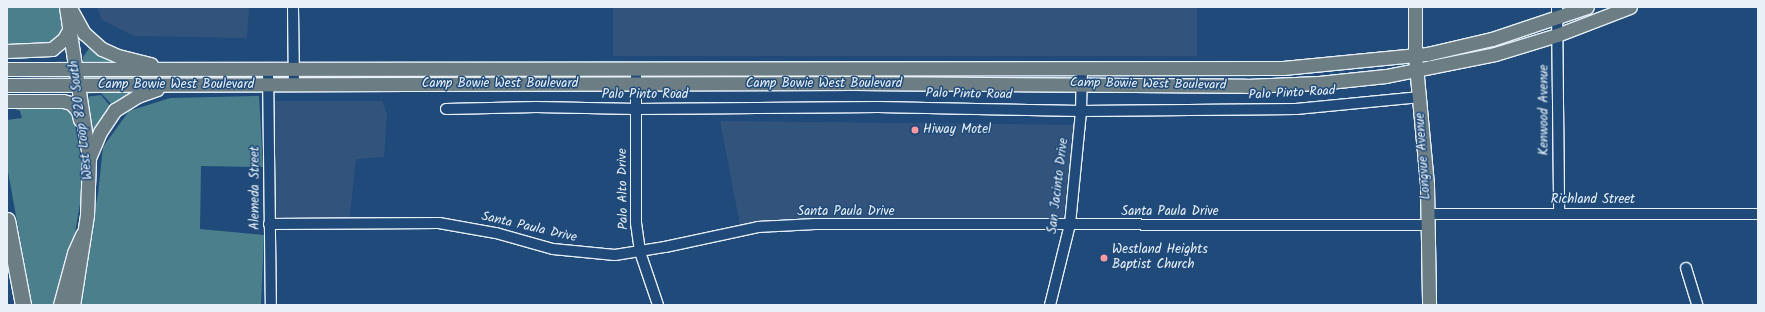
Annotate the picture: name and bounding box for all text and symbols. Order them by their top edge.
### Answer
street label: West Loop 820 South [67,59,97,181]
street label: Kenwood Avenue [1537,65,1553,155]
street label: Camp Bowie West Boulevard [422,76,578,92]
street label: Camp Bowie West Boulevard [746,76,902,92]
street label: Camp Bowie West Boulevard [1070,76,1226,94]
street label: Camp Bowie West Boulevard [98,77,254,93]
street label: Palo Pinto Road [1248,84,1336,104]
street label: Palo Pinto Road [926,86,1012,104]
street label: Palo Pinto Road [602,87,688,103]
street label: Longvue Avenue [1413,112,1435,200]
place label: Hiway Motel [923,122,991,138]
marker: Hiway Motel [910,125,920,135]
street label: San Jacinto Drive [1045,137,1073,235]
street label: Alemeda Street [248,146,264,230]
street label: Palo Alto Drive [615,148,633,230]
street label: Richland Street [1551,192,1635,208]
street label: Santa Paula Drive [797,204,895,220]
street label: Santa Paula Drive [1121,204,1219,220]
street label: Santa Paula Drive [480,209,578,247]
place label: Westland Heights Baptist Church [1112,243,1208,274]
marker: Westland Heights Baptist Church [1099,253,1109,263]

